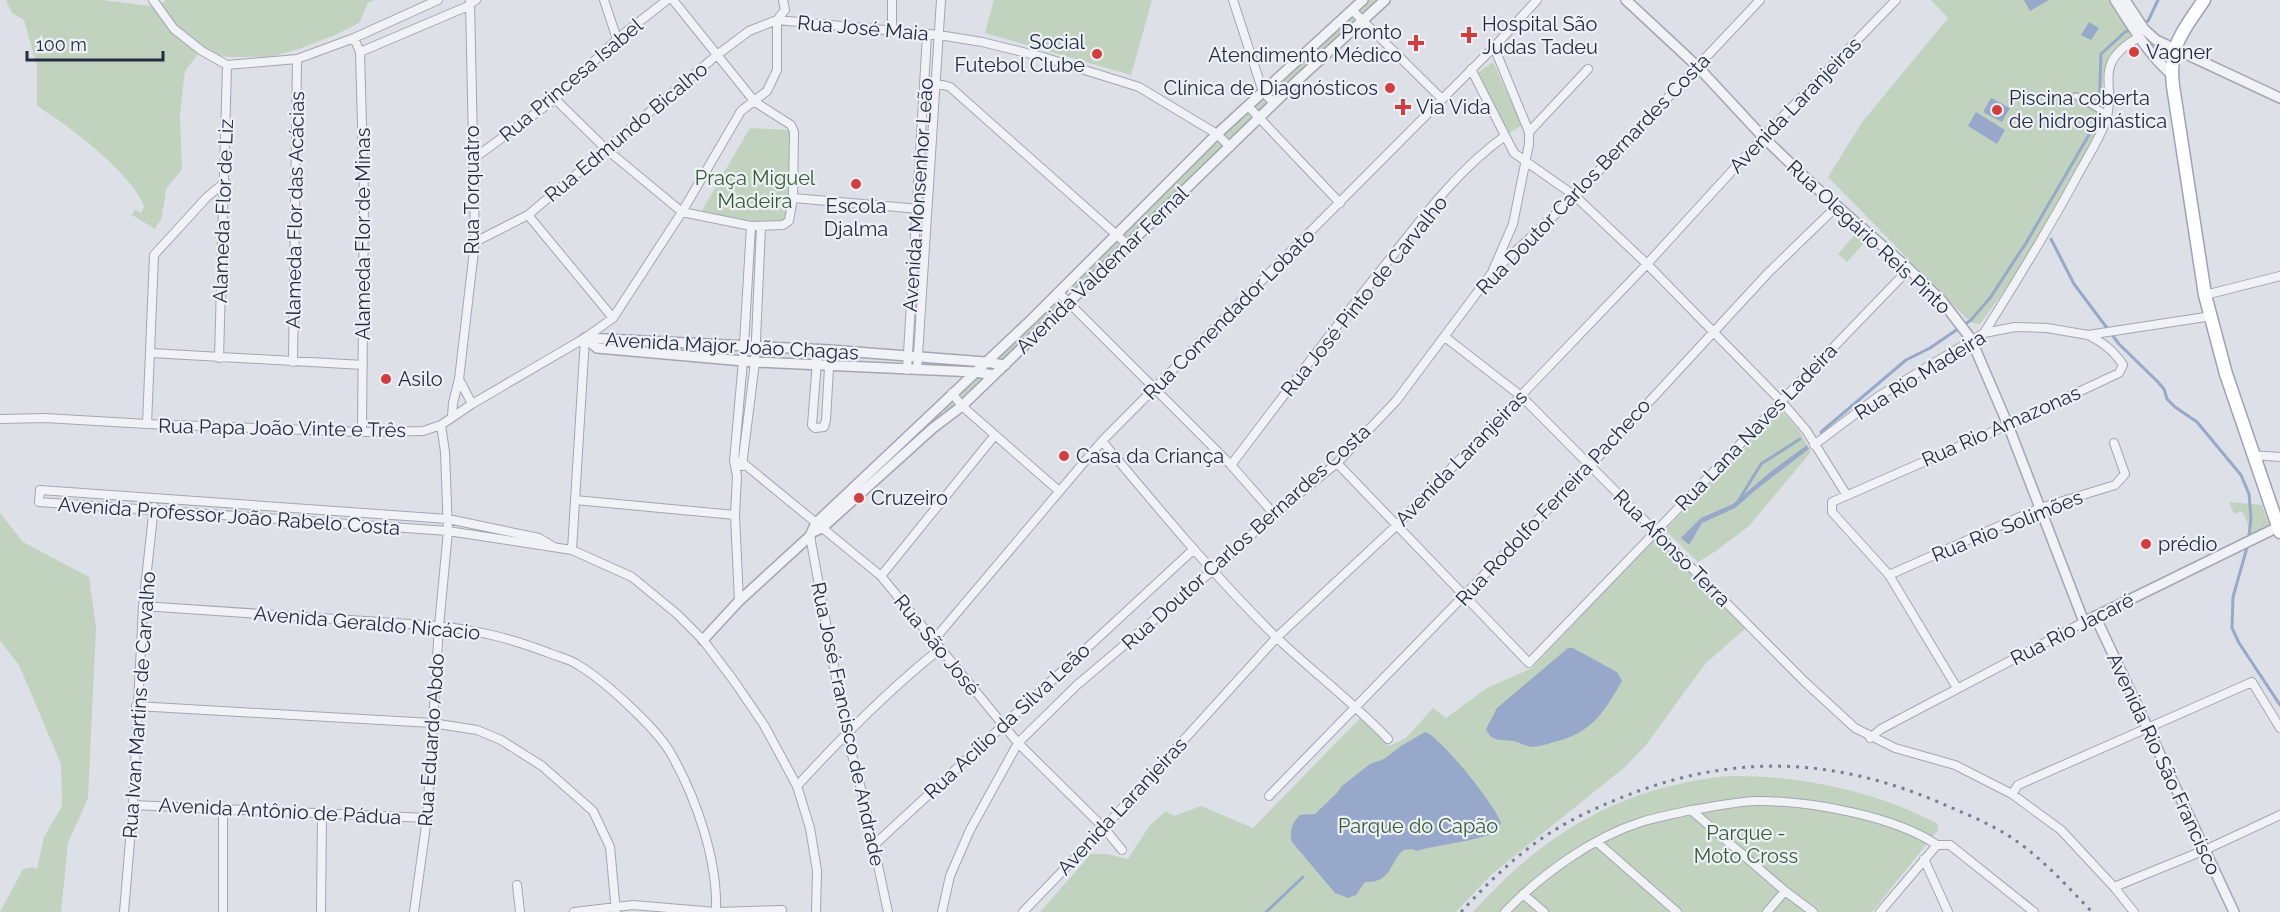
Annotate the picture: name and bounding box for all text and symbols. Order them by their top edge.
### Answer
street label: Rua José Maia [796,10,930,46]
place label: Hospital São Judas Tadeu [1482,12,1598,59]
street label: Rua Princesa Isabel [495,13,648,147]
place label: Pronto Atendimento Médico [1208,20,1402,67]
scale bar [27,24,164,62]
marker: Hospital São Judas Tadeu [1460,26,1478,44]
place label: Social Futebol Clube [954,30,1086,77]
street label: Avenida Laranjeiras [1724,32,1866,178]
text: 100 m [36,34,87,55]
marker: Pronto Atendimento Médico [1407,34,1425,52]
place label: Vagner [2146,40,2212,64]
marker: Vagner [2127,45,2141,59]
marker: Social Futebol Clube [1090,47,1104,61]
street label: Rua Doutor Carlos Bernardes Costa [1471,48,1715,300]
street label: Rua Edmundo Bicalho [540,57,712,207]
place label: Clínica de Diagnósticos [1164,76,1378,100]
street label: Avenida Monsenhor Leão [898,77,938,313]
marker: Clínica de Diagnósticos [1383,81,1397,95]
place label: Piscina coberta de hidroginástica [2009,86,2167,133]
street label: Alameda Flor das Acácias [281,91,309,329]
place label: Via Vida [1416,95,1491,119]
marker: Via Vida [1394,98,1412,116]
marker: Piscina coberta de hidroginástica [1990,103,2004,117]
street label: Alameda Flor de Liz [208,118,238,304]
street label: Rua Torquatro [460,125,484,255]
street label: Alameda Flor de Minas [351,128,375,340]
street label: Rua Olegário Reis Pinto [1782,155,1956,319]
park label: Praça Miguel Madeira [695,166,816,213]
marker: Escola Djalma [849,177,863,191]
street label: Avenida Valdemar Fernal [1011,181,1194,359]
street label: Rua José Pinto de Carvalho [1276,191,1452,401]
place label: Escola Djalma [824,194,888,241]
street label: Rua Comendador Lobato [1138,223,1320,405]
street label: Rua Rio Madeira [1850,325,1990,425]
street label: Avenida Major João Chagas [605,327,859,365]
street label: Rua Lana Naves Ladeira [1670,339,1842,515]
place label: Asilo [398,367,443,391]
marker: Asilo [379,372,393,386]
street label: Rua Rio Amazonas [1918,380,2084,472]
street label: Avenida Laranjeiras [1390,385,1532,531]
street label: Rua Rodolfo Ferreira Pacheco [1451,393,1655,611]
street label: Rua Papa João Vinte e Três [158,414,406,442]
street label: Rua Doutor Carlos Bernardes Costa [1117,419,1375,655]
place label: Casa da Criança [1076,444,1224,468]
marker: Casa da Criança [1057,449,1071,463]
street label: Rua Afonso Terra [1608,484,1736,612]
street label: Rua Rio Solimões [1928,485,2086,567]
place label: Cruzeiro [871,486,948,510]
marker: Cruzeiro [852,491,866,505]
street label: Avenida Professor João Rabelo Costa [57,492,401,540]
place label: prédio [2158,532,2218,556]
marker: prédio [2139,537,2153,551]
street label: Rua Ivan Martins de Carvalho [118,570,160,839]
street label: Rua José Francisco de Andrade [806,580,890,869]
street label: Rua Rio Jacaré [2006,587,2138,670]
street label: Rua São José [889,590,985,701]
street label: Avenida Geraldo Nicácio [253,601,481,645]
street label: Rua Acílio da Silva Leão [919,638,1095,804]
street label: Avenida Rio São Francisco [2102,649,2226,879]
street label: Rua Eduardo Abdo [413,652,449,827]
street label: Avenida Laranjeiras [1052,732,1192,880]
street label: Avenida Antônio de Pádua [158,793,402,829]
park label: Parque do Capão [1338,814,1498,838]
park label: Parque - Moto Cross [1694,821,1798,868]

